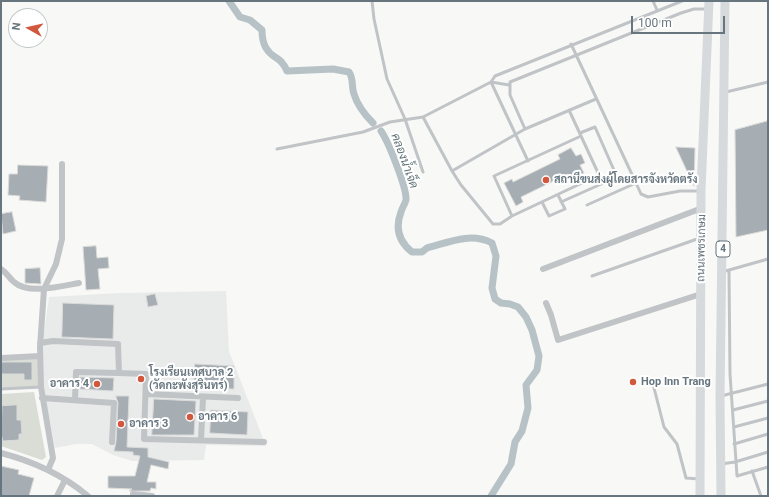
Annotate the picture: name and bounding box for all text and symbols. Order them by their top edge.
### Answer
north arrow [8,8,48,48]
scale bar [633,8,727,34]
text: 100 m [638,16,672,30]
text: N [10,22,24,31]
water label: คลองน้ำเจ็ด [387,131,421,191]
place label: สถานีขนส่งผู้โดยสารจังหวัดตรัง [554,173,697,187]
marker: สถานีขนส่งผู้โดยสารจังหวัดตรัง [541,175,551,185]
street label: ถนนเพชรเกษม [695,214,709,282]
road number: 4 [716,241,730,257]
place label: โรงเรียนเทศบาล 2 (วัดกะพังสุรินทร์) [149,366,233,392]
marker: โรงเรียนเทศบาล 2 (วัดกะพังสุรินทร์) [136,374,146,384]
place label: Hop Inn Trang [641,375,711,389]
place label: อาคาร 4 [50,377,89,391]
marker: Hop Inn Trang [628,377,638,387]
marker: อาคาร 4 [92,379,102,389]
place label: อาคาร 6 [198,410,237,424]
marker: อาคาร 6 [185,412,195,422]
place label: อาคาร 3 [129,417,168,431]
marker: อาคาร 3 [116,419,126,429]

